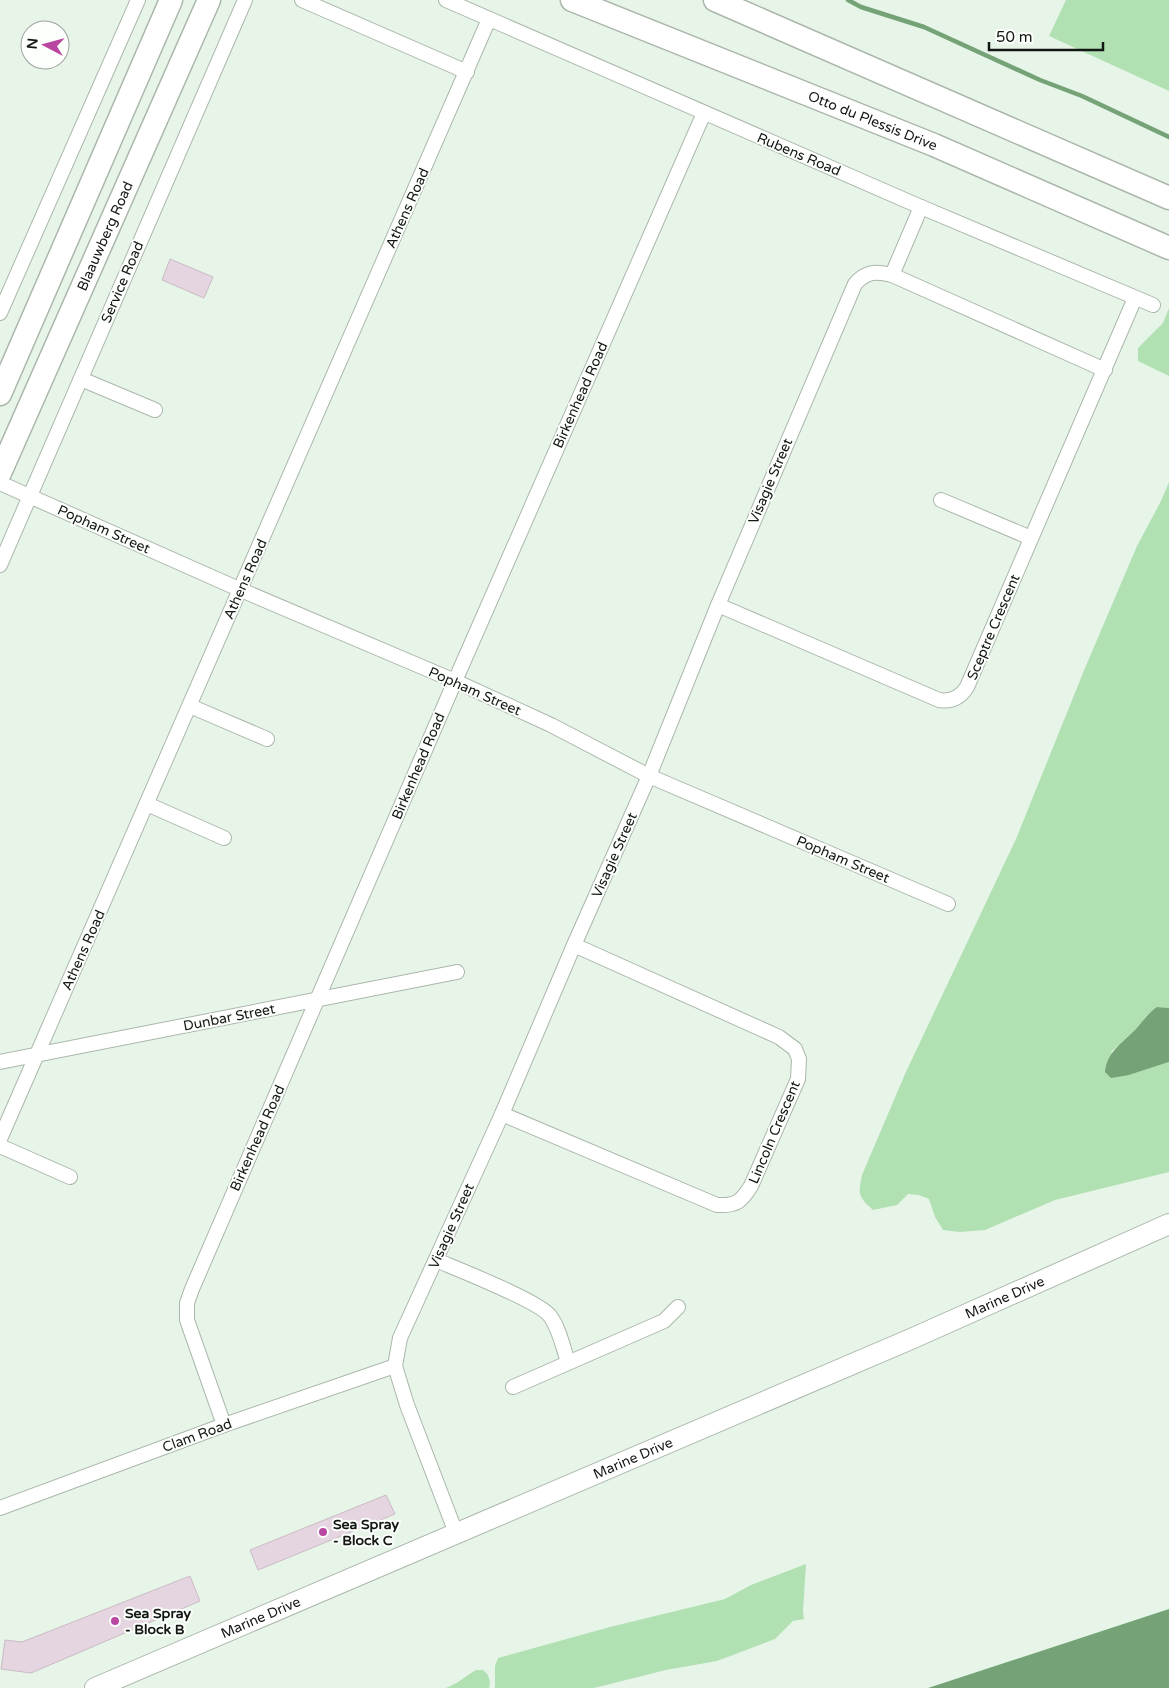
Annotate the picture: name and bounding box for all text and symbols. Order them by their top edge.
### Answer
north arrow [20,20,70,70]
scale bar [989,20,1103,52]
text: 50 m [996,28,1033,46]
text: N [24,37,42,50]
street label: Otto du Plessis Drive [805,87,940,154]
street label: Rubens Road [754,129,843,180]
street label: Athens Road [382,165,433,251]
street label: Blaauwberg Road [74,179,137,294]
street label: Service Road [98,239,147,326]
street label: Birkenhead Road [549,340,611,451]
street label: Visagie Street [745,435,796,527]
street label: Popham Street [55,501,153,558]
street label: Athens Road [220,536,271,622]
street label: Sceptre Crescent [964,571,1024,683]
street label: Popham Street [426,663,524,720]
street label: Birkenhead Road [388,710,449,822]
street label: Visagie Street [588,809,641,900]
street label: Popham Street [794,832,892,887]
street label: Athens Road [58,907,109,993]
street label: Dunbar Street [182,1000,277,1035]
street label: Lincoln Crescent [745,1078,804,1186]
street label: Birkenhead Road [226,1083,288,1194]
street label: Visagie Street [425,1180,478,1271]
street label: Marine Drive [963,1273,1047,1323]
street label: Clam Road [160,1415,234,1456]
street label: Marine Drive [591,1434,676,1483]
place label: Sea Spray - Block C [333,1516,400,1549]
marker: Sea Spray - Block C [317,1526,329,1538]
street label: Marine Drive [218,1593,303,1642]
place label: Sea Spray - Block B [125,1605,192,1638]
marker: Sea Spray - Block B [109,1615,121,1627]

